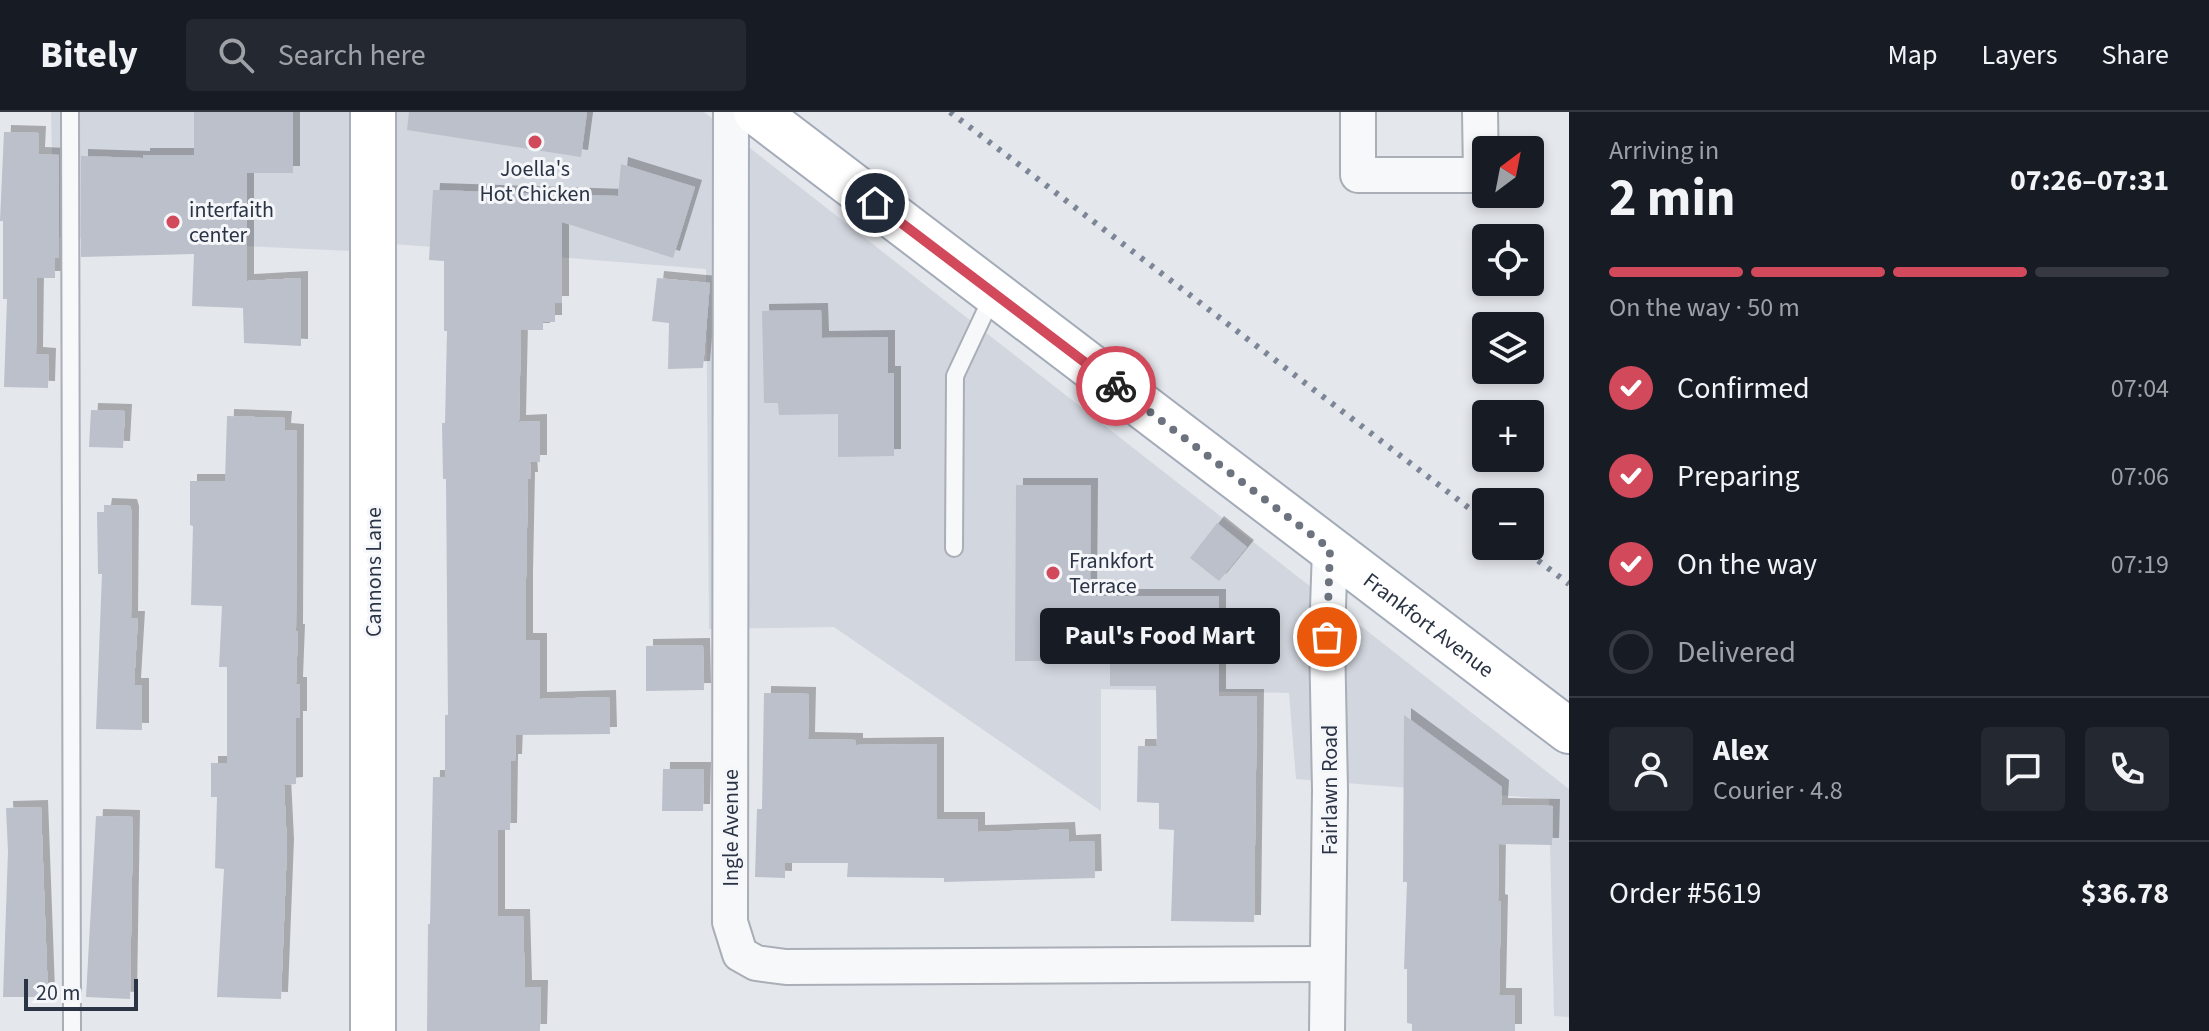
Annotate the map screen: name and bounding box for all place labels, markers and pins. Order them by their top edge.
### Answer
marker: Joella's Hot Chicken [526,133,544,151]
place label: Joella's Hot Chicken [479,153,591,210]
pin [841,169,909,237]
place label: interfaith center [189,194,274,251]
marker: interfaith center [164,213,182,231]
place label: Frankfort Terrace [1069,545,1154,602]
marker: Frankfort Terrace [1044,564,1062,582]
pin [1293,603,1361,671]
callout: Paul's Food Mart [1039,609,1279,665]

